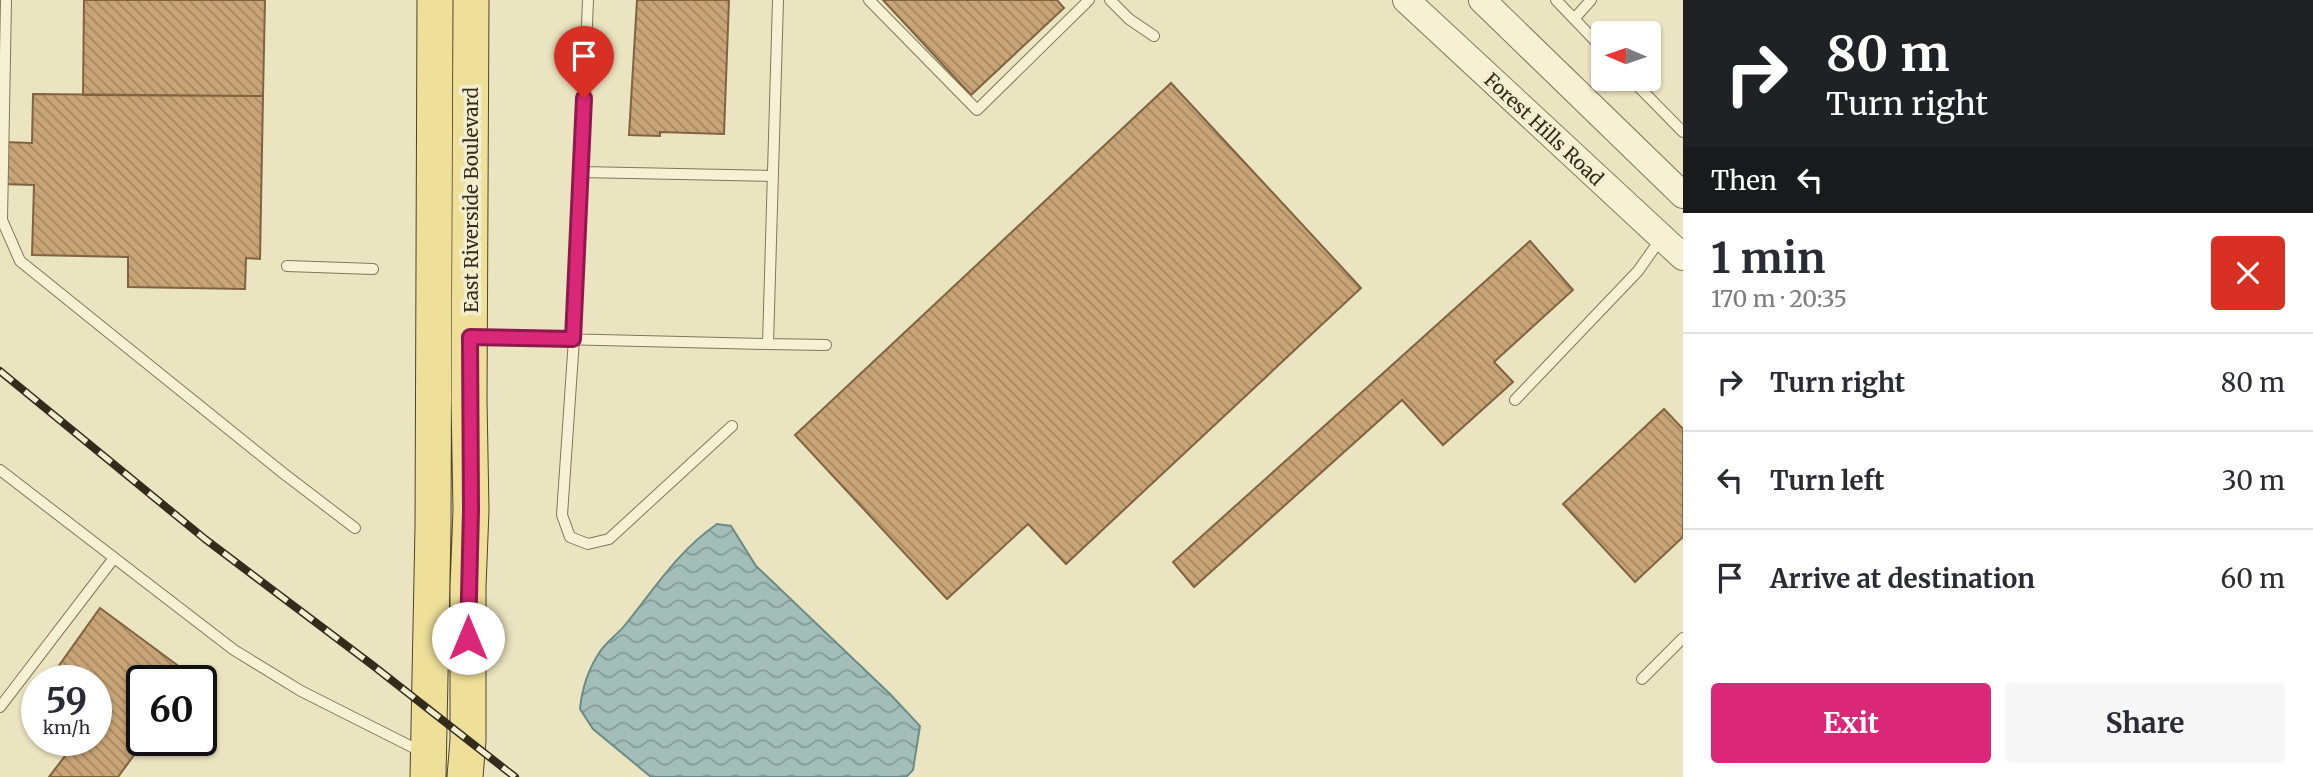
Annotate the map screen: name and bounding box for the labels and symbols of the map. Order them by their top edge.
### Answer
north arrow [1591,21,1661,91]
pin [554,26,614,98]
street label: Forest Hills Road [1479,68,1609,190]
street label: East Riverside Boulevard [459,87,483,313]
position arrow [431,601,505,675]
speed limit sign: 60 [126,665,217,756]

